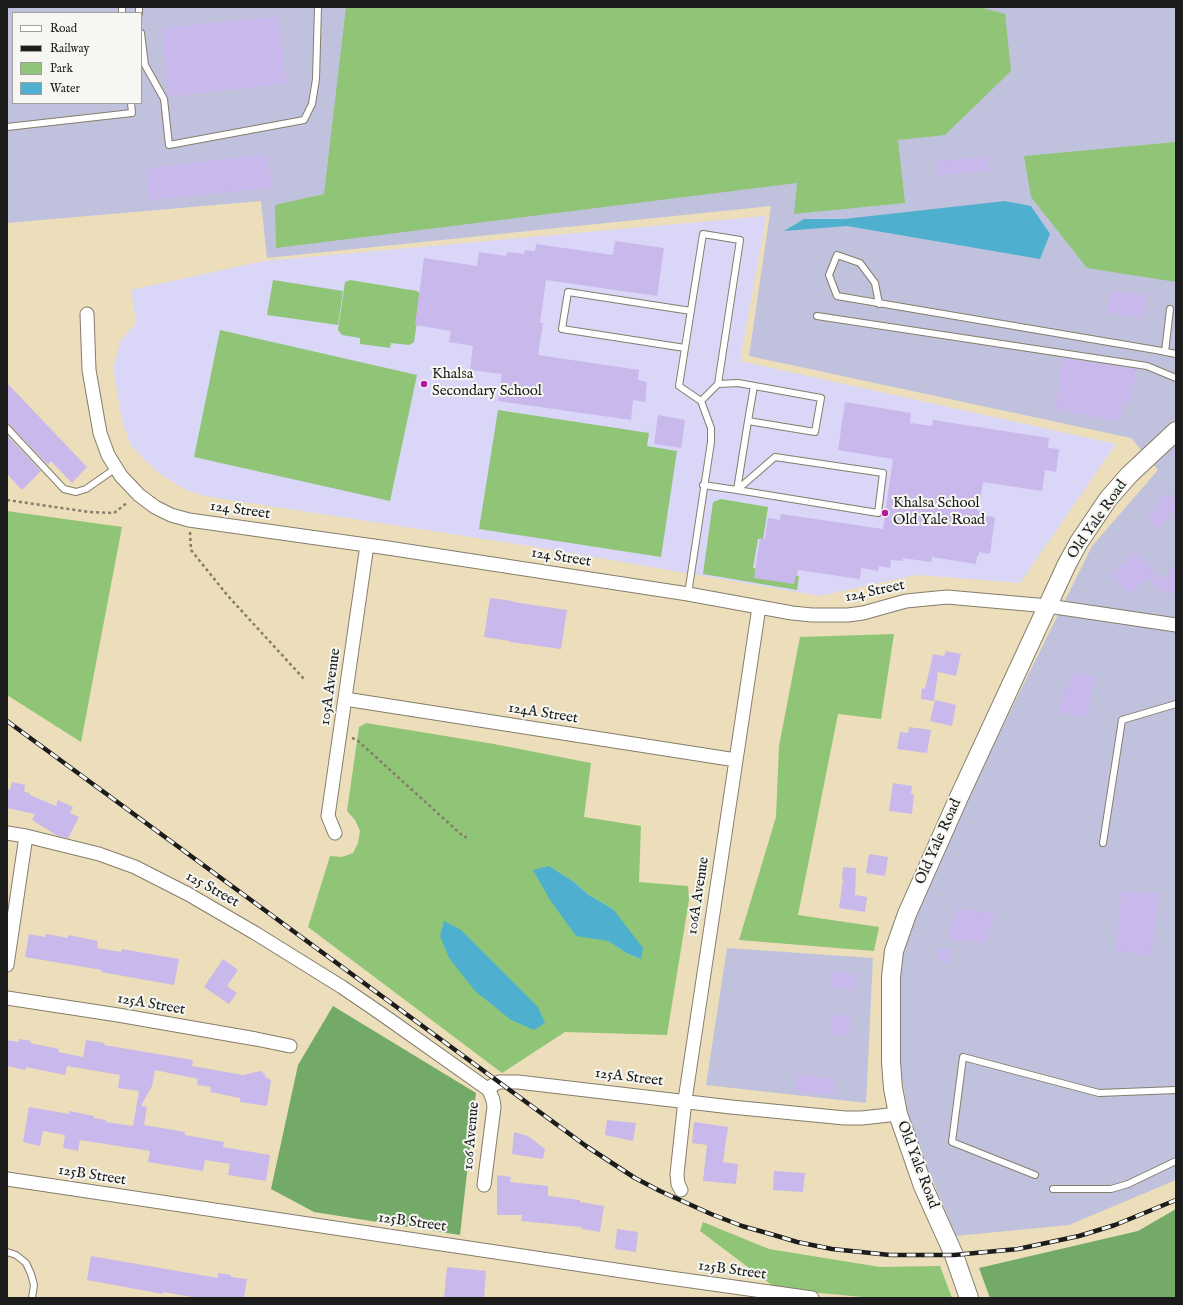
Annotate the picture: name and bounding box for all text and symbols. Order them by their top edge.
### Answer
legend [12,12,142,104]
text: Road [50,21,77,36]
text: Railway [50,41,89,56]
text: Park [50,61,73,76]
text: Water [50,81,80,96]
place label: Khalsa Secondary School [432,366,542,401]
marker: Khalsa Secondary School [419,379,429,389]
street label: Old Yale Road [1064,477,1132,563]
place label: Khalsa School Old Yale Road [893,495,985,530]
street label: 124 Street [209,498,271,524]
marker: Khalsa School Old Yale Road [880,508,890,518]
street label: 124 Street [530,544,592,572]
street label: 124 Street [844,577,906,607]
street label: 105A Avenue [317,647,345,727]
street label: 124A Street [507,700,579,728]
street label: Old Yale Road [912,796,966,888]
street label: 106A Avenue [684,856,714,936]
street label: 125 Street [182,868,242,912]
street label: 125A Street [116,990,186,1020]
street label: 125A Street [594,1065,664,1091]
street label: 106 Avenue [460,1101,484,1171]
street label: Old Yale Road [892,1119,942,1211]
street label: 125B Street [57,1162,127,1190]
street label: 125B Street [377,1209,447,1237]
street label: 125B Street [697,1257,767,1285]

